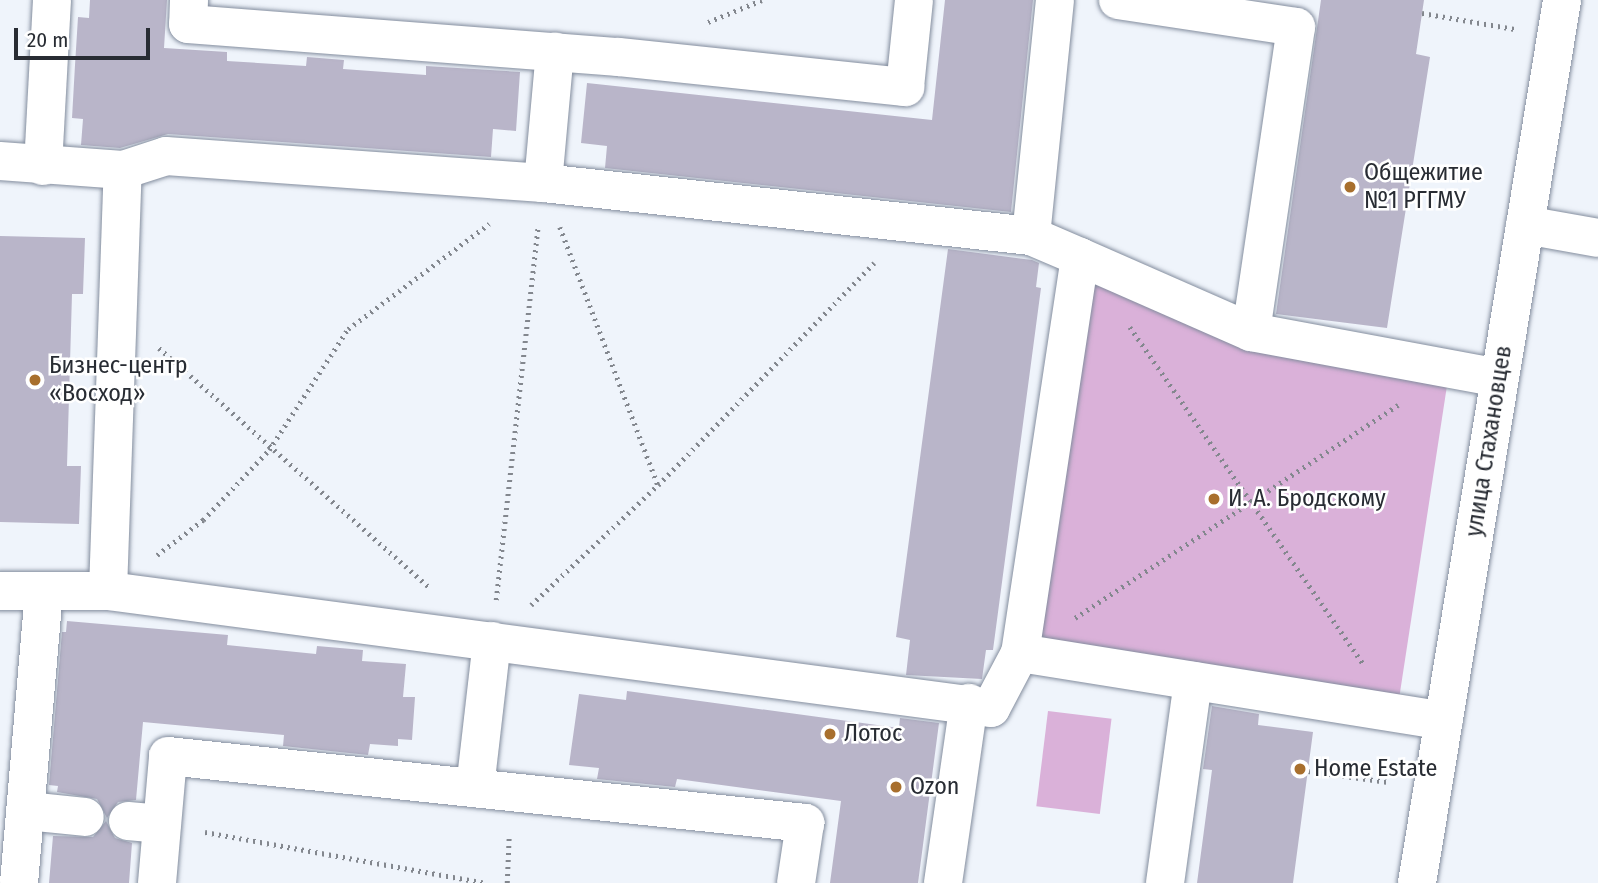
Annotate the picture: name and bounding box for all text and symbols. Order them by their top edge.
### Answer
scale bar [18,14,154,58]
text: 20 m [27,27,68,53]
place label: Общежитие №1 РГГМУ [1364,159,1483,215]
marker: Общежитие №1 РГГМУ [1342,179,1358,195]
street label: улица Стахановцев [1460,343,1518,539]
place label: Бизнес-центр «Восход» [49,352,188,408]
marker: Бизнес-центр «Восход» [27,372,43,388]
place label: И. А. Бродскому [1228,485,1386,513]
marker: И. А. Бродскому [1206,491,1222,507]
place label: Лотос [844,720,902,748]
marker: Лотос [822,726,838,742]
place label: Home Estate [1314,755,1437,783]
marker: Home Estate [1292,761,1308,777]
place label: Ozon [910,773,959,801]
marker: Ozon [888,779,904,795]

